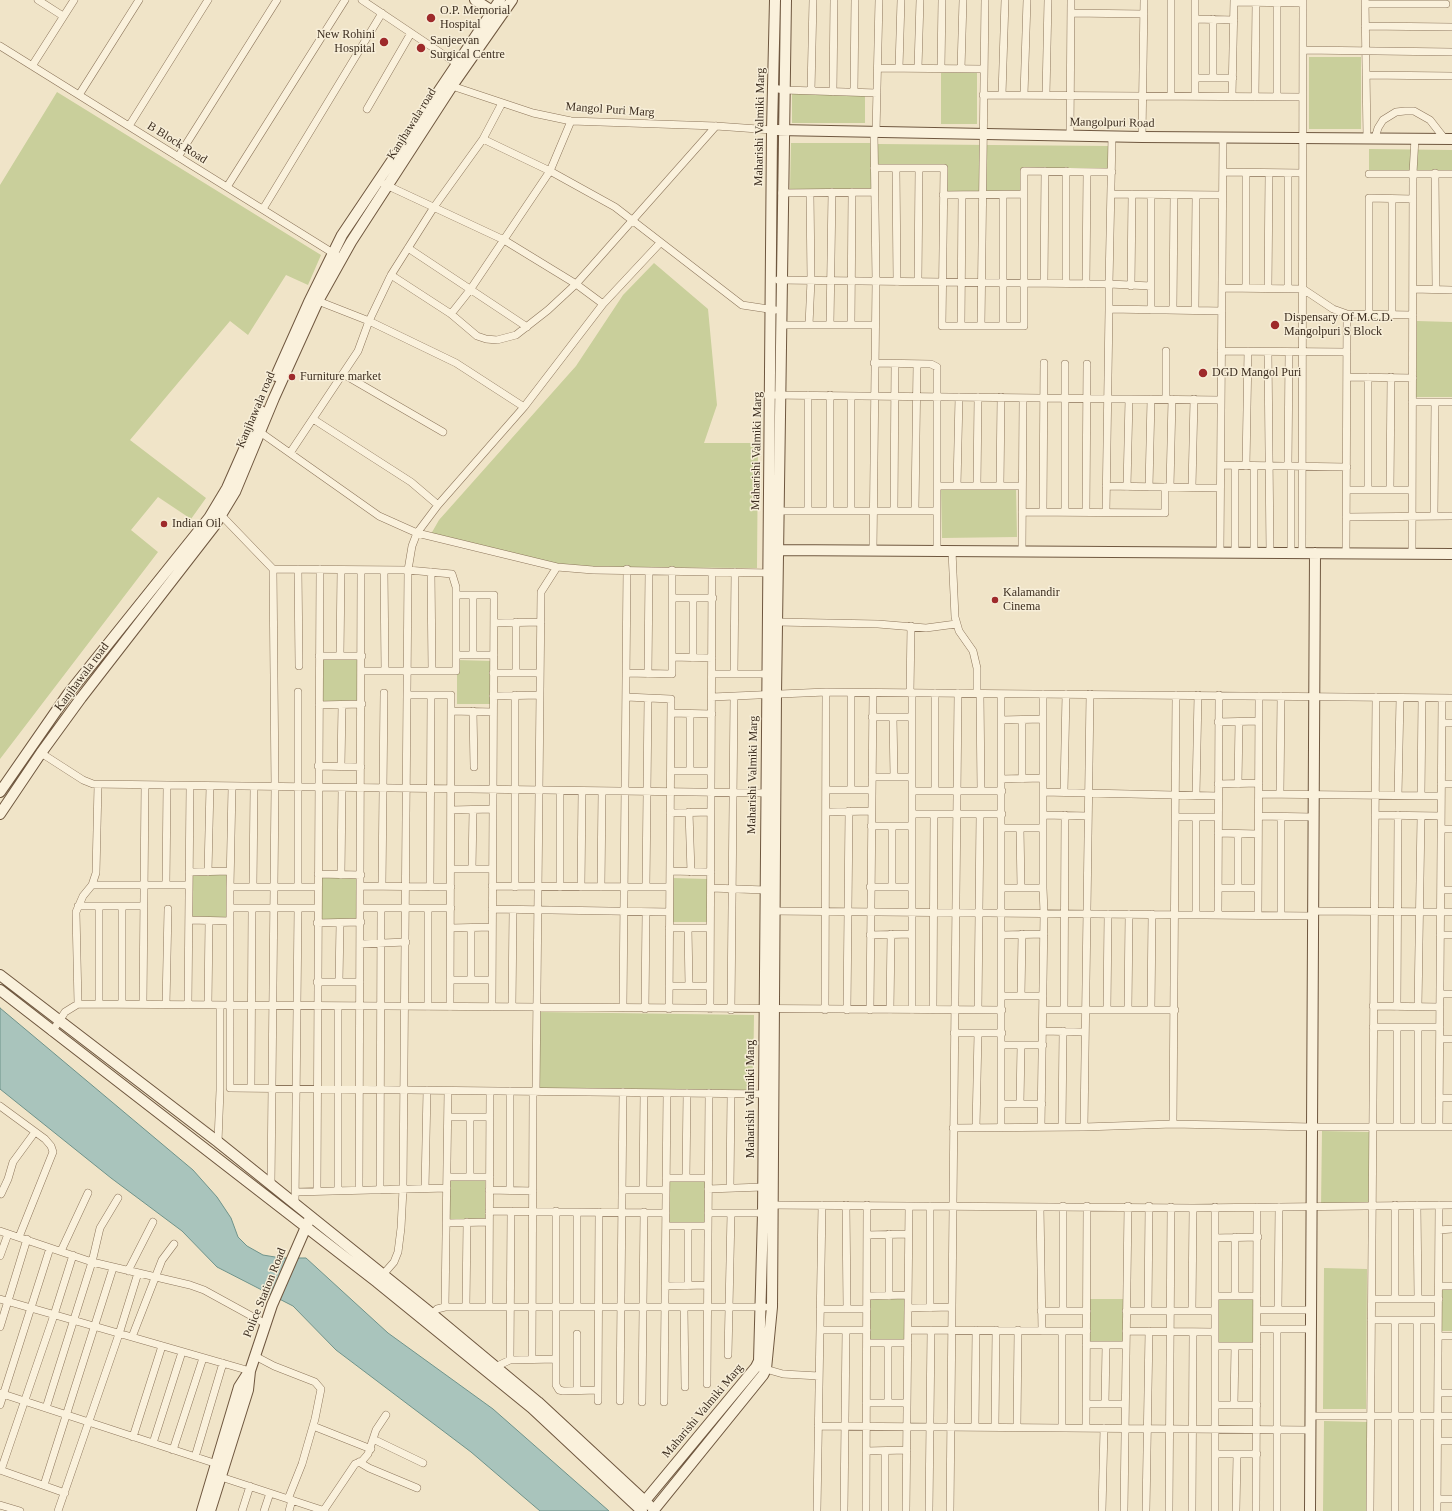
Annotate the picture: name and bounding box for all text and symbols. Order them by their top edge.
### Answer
place label: O.P. Memorial Hospital [440,4,510,32]
marker: O.P. Memorial Hospital [425,12,437,24]
place label: New Rohini Hospital [317,28,375,56]
place label: Sanjeevan Surgical Centre [430,34,505,62]
marker: New Rohini Hospital [378,36,390,48]
marker: Sanjeevan Surgical Centre [415,42,427,54]
street label: Maharishi Valmiki Marg [752,68,768,186]
street label: Kanjhawala road [384,86,440,162]
street label: Mangol Puri Marg [565,100,655,120]
street label: Mangolpuri Road [1069,115,1155,131]
street label: B Block Road [144,119,210,167]
place label: Dispensary Of M.C.D. Mangolpuri S Block [1284,311,1393,339]
marker: Dispensary Of M.C.D. Mangolpuri S Block [1269,319,1281,331]
place label: DGD Mangol Puri [1212,366,1301,380]
marker: DGD Mangol Puri [1197,367,1209,379]
street label: Kanjhawala road [233,370,279,450]
place label: Furniture market [300,370,381,384]
marker: Furniture market [287,372,297,382]
street label: Maharishi Valmiki Marg [749,392,765,510]
place label: Indian Oil [172,517,221,531]
marker: Indian Oil [159,519,169,529]
place label: Kalamandir Cinema [1003,586,1060,614]
marker: Kalamandir Cinema [990,595,1000,605]
street label: Kanjhawala road [52,640,112,714]
street label: Maharishi Valmiki Marg [745,716,761,834]
street label: Maharishi Valmiki Marg [744,1040,758,1158]
street label: Police Station Road [240,1246,290,1340]
street label: Maharishi Valmiki Marg [659,1361,747,1461]

